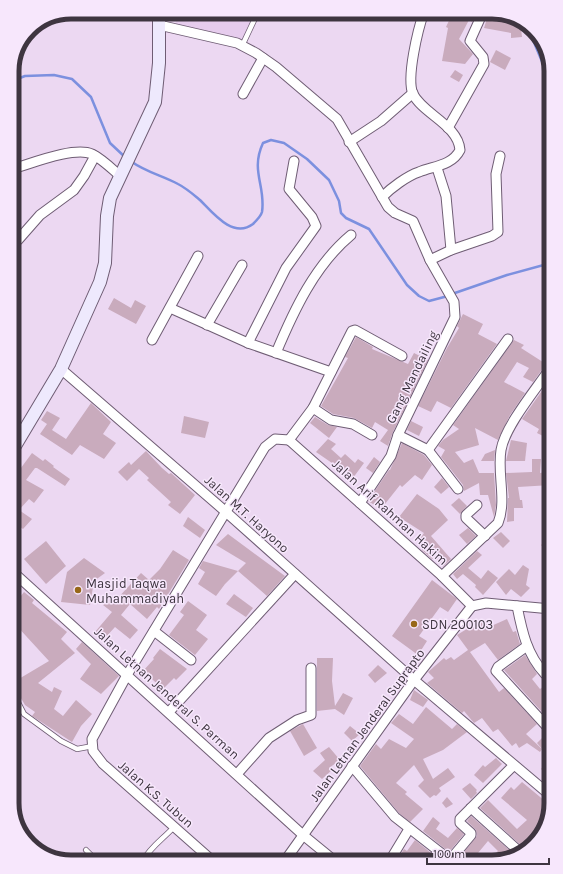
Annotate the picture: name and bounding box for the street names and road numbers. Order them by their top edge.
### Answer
street label: Gang Mandailing [383,328,441,426]
street label: Jalan Arif Rahman Hakim [329,456,451,568]
street label: Jalan M.T. Haryono [202,472,292,556]
street label: Jalan Letnan Jenderal S. Parman [91,624,243,762]
street label: Jalan Letnan Jenderal Suprapto [306,646,428,804]
street label: Jalan K.S. Tubun [115,757,197,831]

